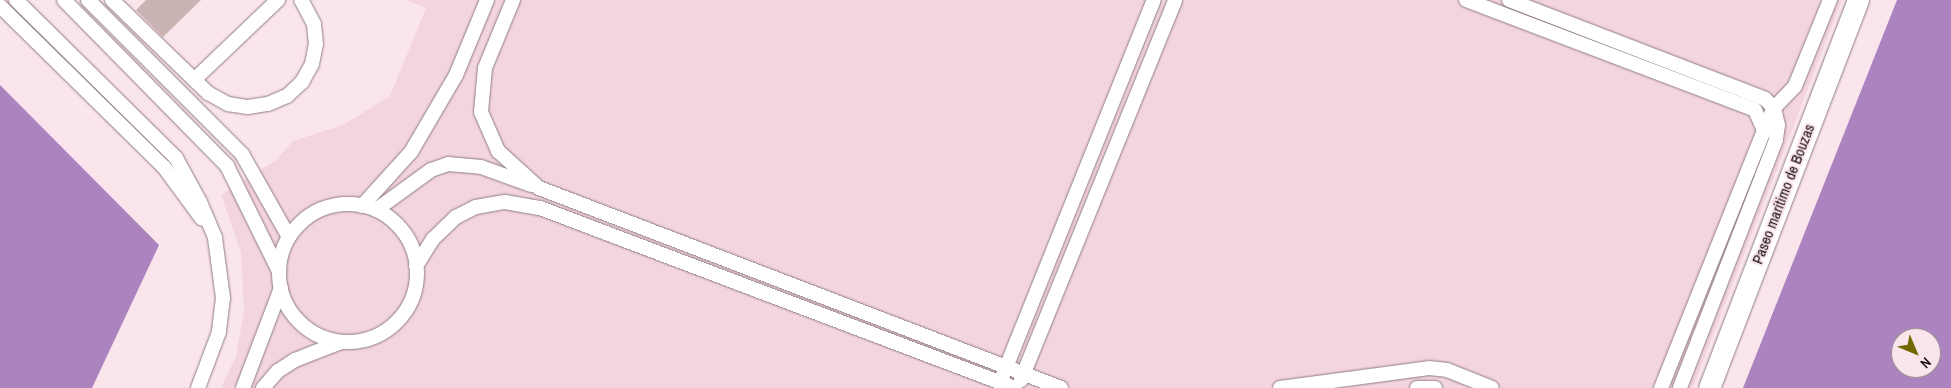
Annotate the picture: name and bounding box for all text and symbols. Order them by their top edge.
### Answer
street label: Paseo marítimo de Bouzas [1748,122,1818,266]
north arrow [1891,328,1941,378]
text: N [1917,354,1935,372]

